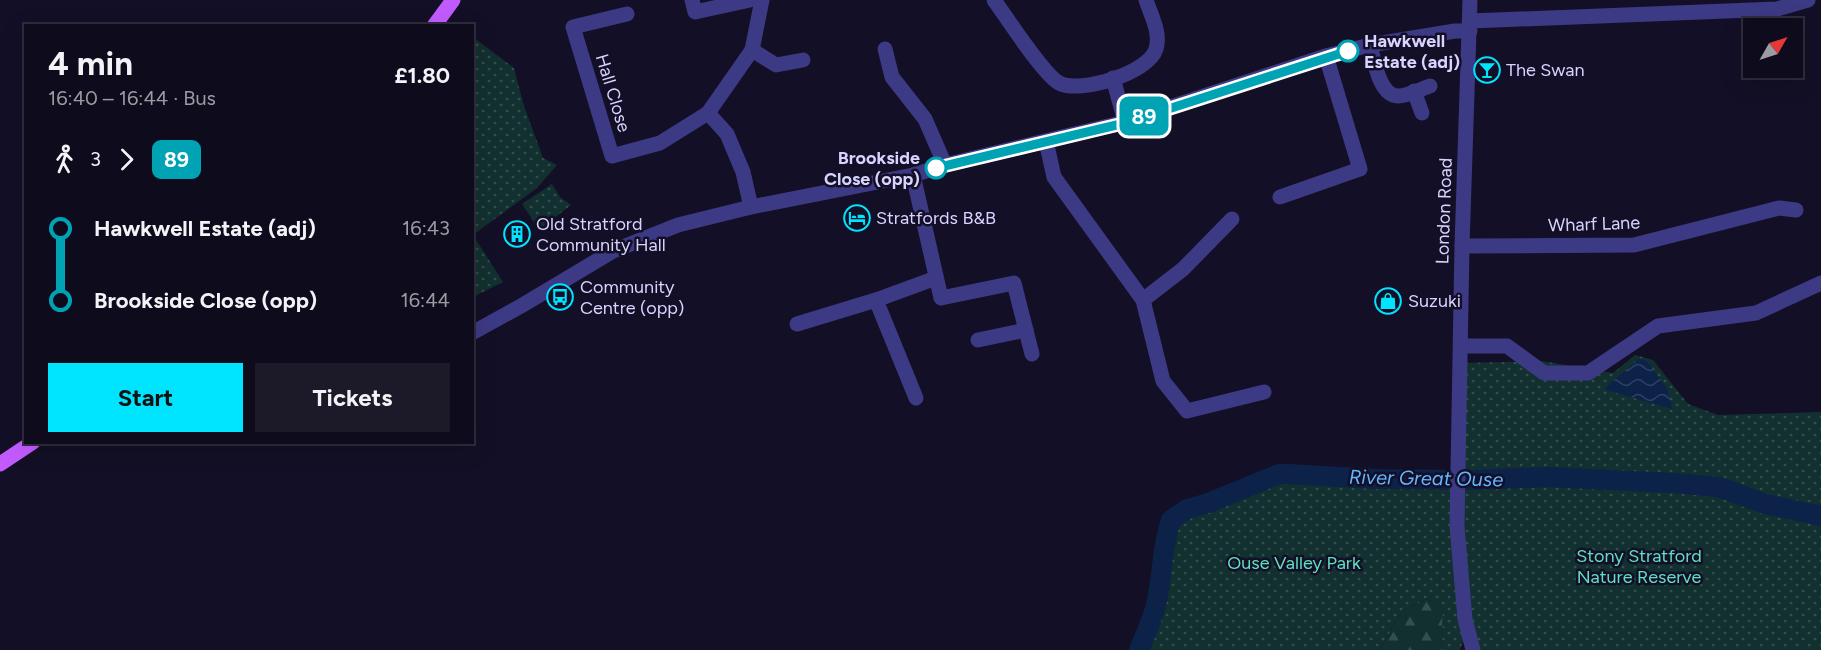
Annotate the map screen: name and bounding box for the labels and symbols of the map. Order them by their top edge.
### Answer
north arrow [1743,18,1803,78]
place label: Hawkwell Estate (adj) [1364,30,1460,73]
marker: Hawkwell Estate (adj) [1337,40,1359,62]
street label: Hall Close [591,51,635,135]
bar icon: The Swan [1472,55,1502,85]
place label: The Swan [1506,59,1584,81]
line badge: 89 [1117,96,1171,136]
place label: Brookside Close (opp) [824,147,920,190]
marker: Brookside Close (opp) [925,157,947,179]
street label: London Road [1431,157,1457,265]
hotel icon: Stratfords B&B [842,203,872,233]
place label: Stratfords B&B [876,207,996,229]
street label: Wharf Lane [1548,211,1641,237]
place label: Old Stratford Community Hall [536,213,666,256]
building icon: Old Stratford Community Hall [502,219,532,249]
place label: Community Centre (opp) [580,276,684,319]
bus stop icon: Community Centre (opp) [545,282,575,312]
shop icon: Suzuki [1373,286,1403,316]
place label: Suzuki [1408,290,1461,312]
water label: River Great Ouse [1349,465,1503,491]
park label: Stony Stratford Nature Reserve [1576,545,1702,588]
park label: Ouse Valley Park [1227,552,1361,574]

